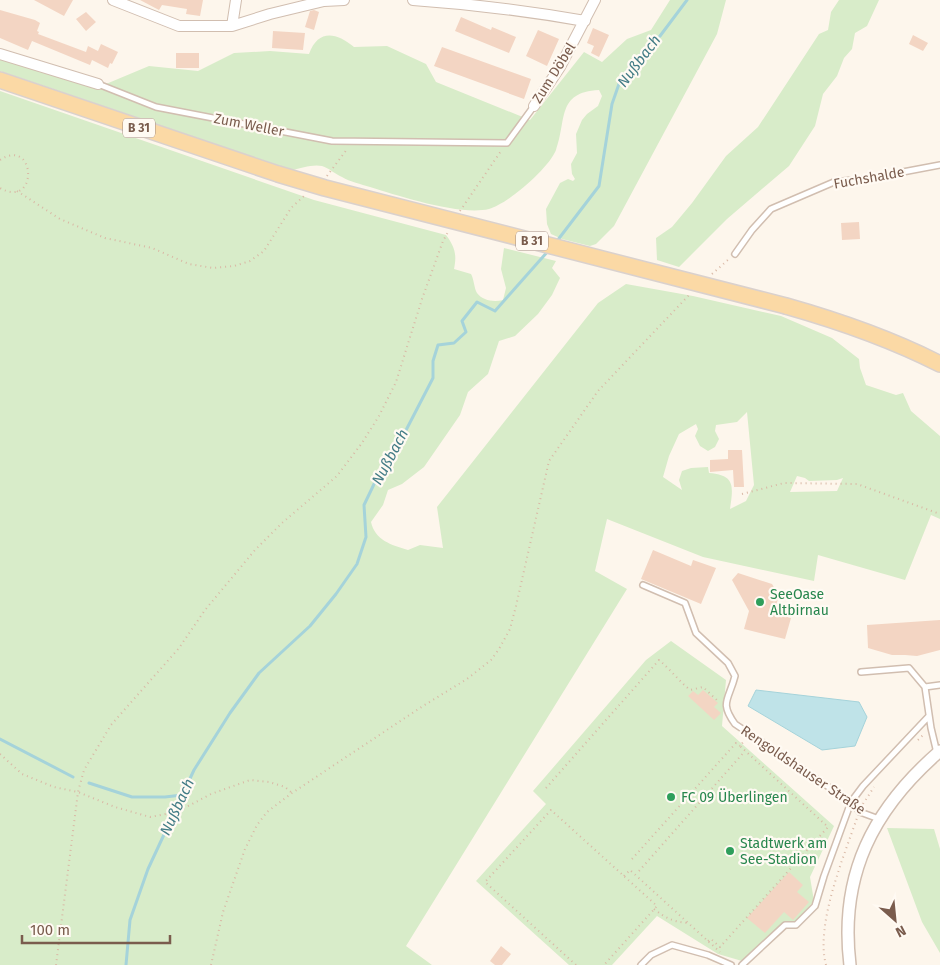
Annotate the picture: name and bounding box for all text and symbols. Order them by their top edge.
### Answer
water label: Nußbach [614,31,664,91]
street label: Zum Döbel [529,40,579,106]
street label: Zum Weller [212,110,286,140]
road number: B 31 [123,119,155,138]
street label: Fuchshalde [832,163,906,193]
road number: B 31 [516,232,548,250]
water label: Nußbach [368,426,412,488]
place label: SeeOase Altbirnau [770,586,829,619]
marker: SeeOase Altbirnau [754,596,766,608]
street label: Rengoldshauser Straße [737,722,869,818]
water label: Nußbach [156,776,198,838]
place label: FC 09 Überlingen [681,788,788,806]
marker: FC 09 Überlingen [665,791,677,803]
place label: Stadtwerk am See-Stadion [740,835,827,868]
marker: Stadtwerk am See-Stadion [724,845,736,857]
north arrow [870,895,920,945]
scale bar [22,912,170,944]
text: 100 m [30,921,70,939]
text: N [893,921,909,941]

